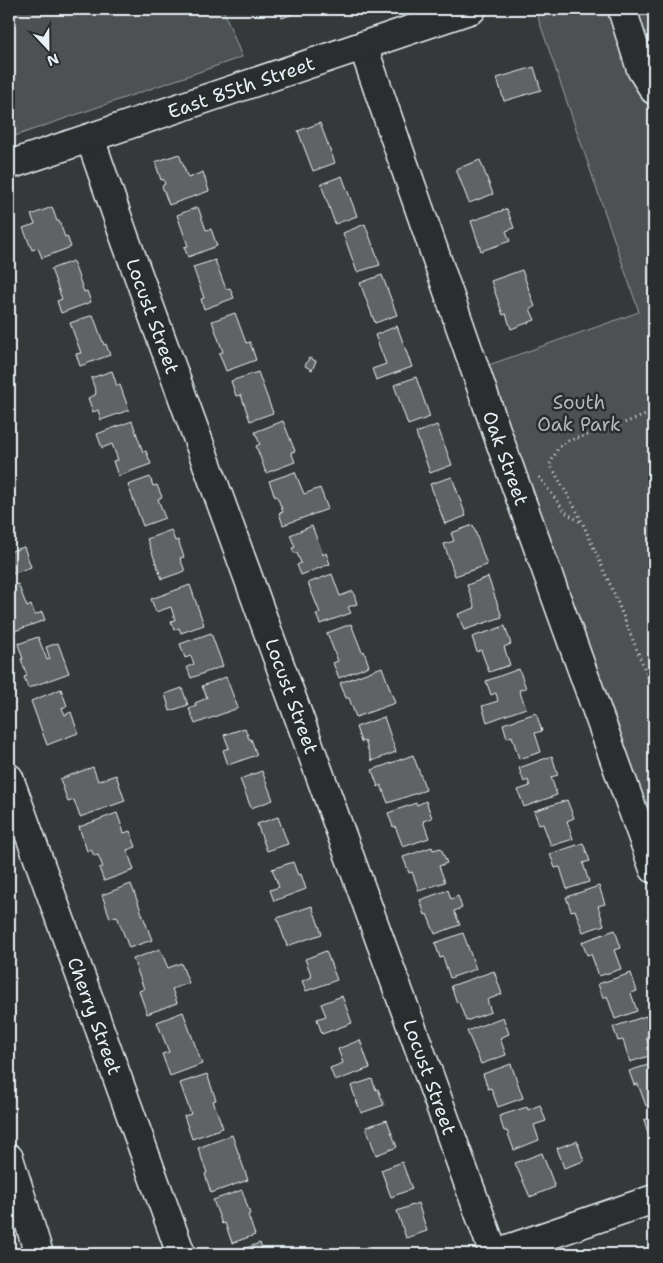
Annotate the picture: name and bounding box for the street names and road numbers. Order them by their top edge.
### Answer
street label: East 85th Street [164,51,318,124]
street label: Locust Street [120,255,185,377]
street label: Oak Street [477,408,534,509]
street label: Locust Street [259,635,324,757]
street label: Cherry Street [62,954,127,1078]
street label: Locust Street [397,1016,462,1138]

